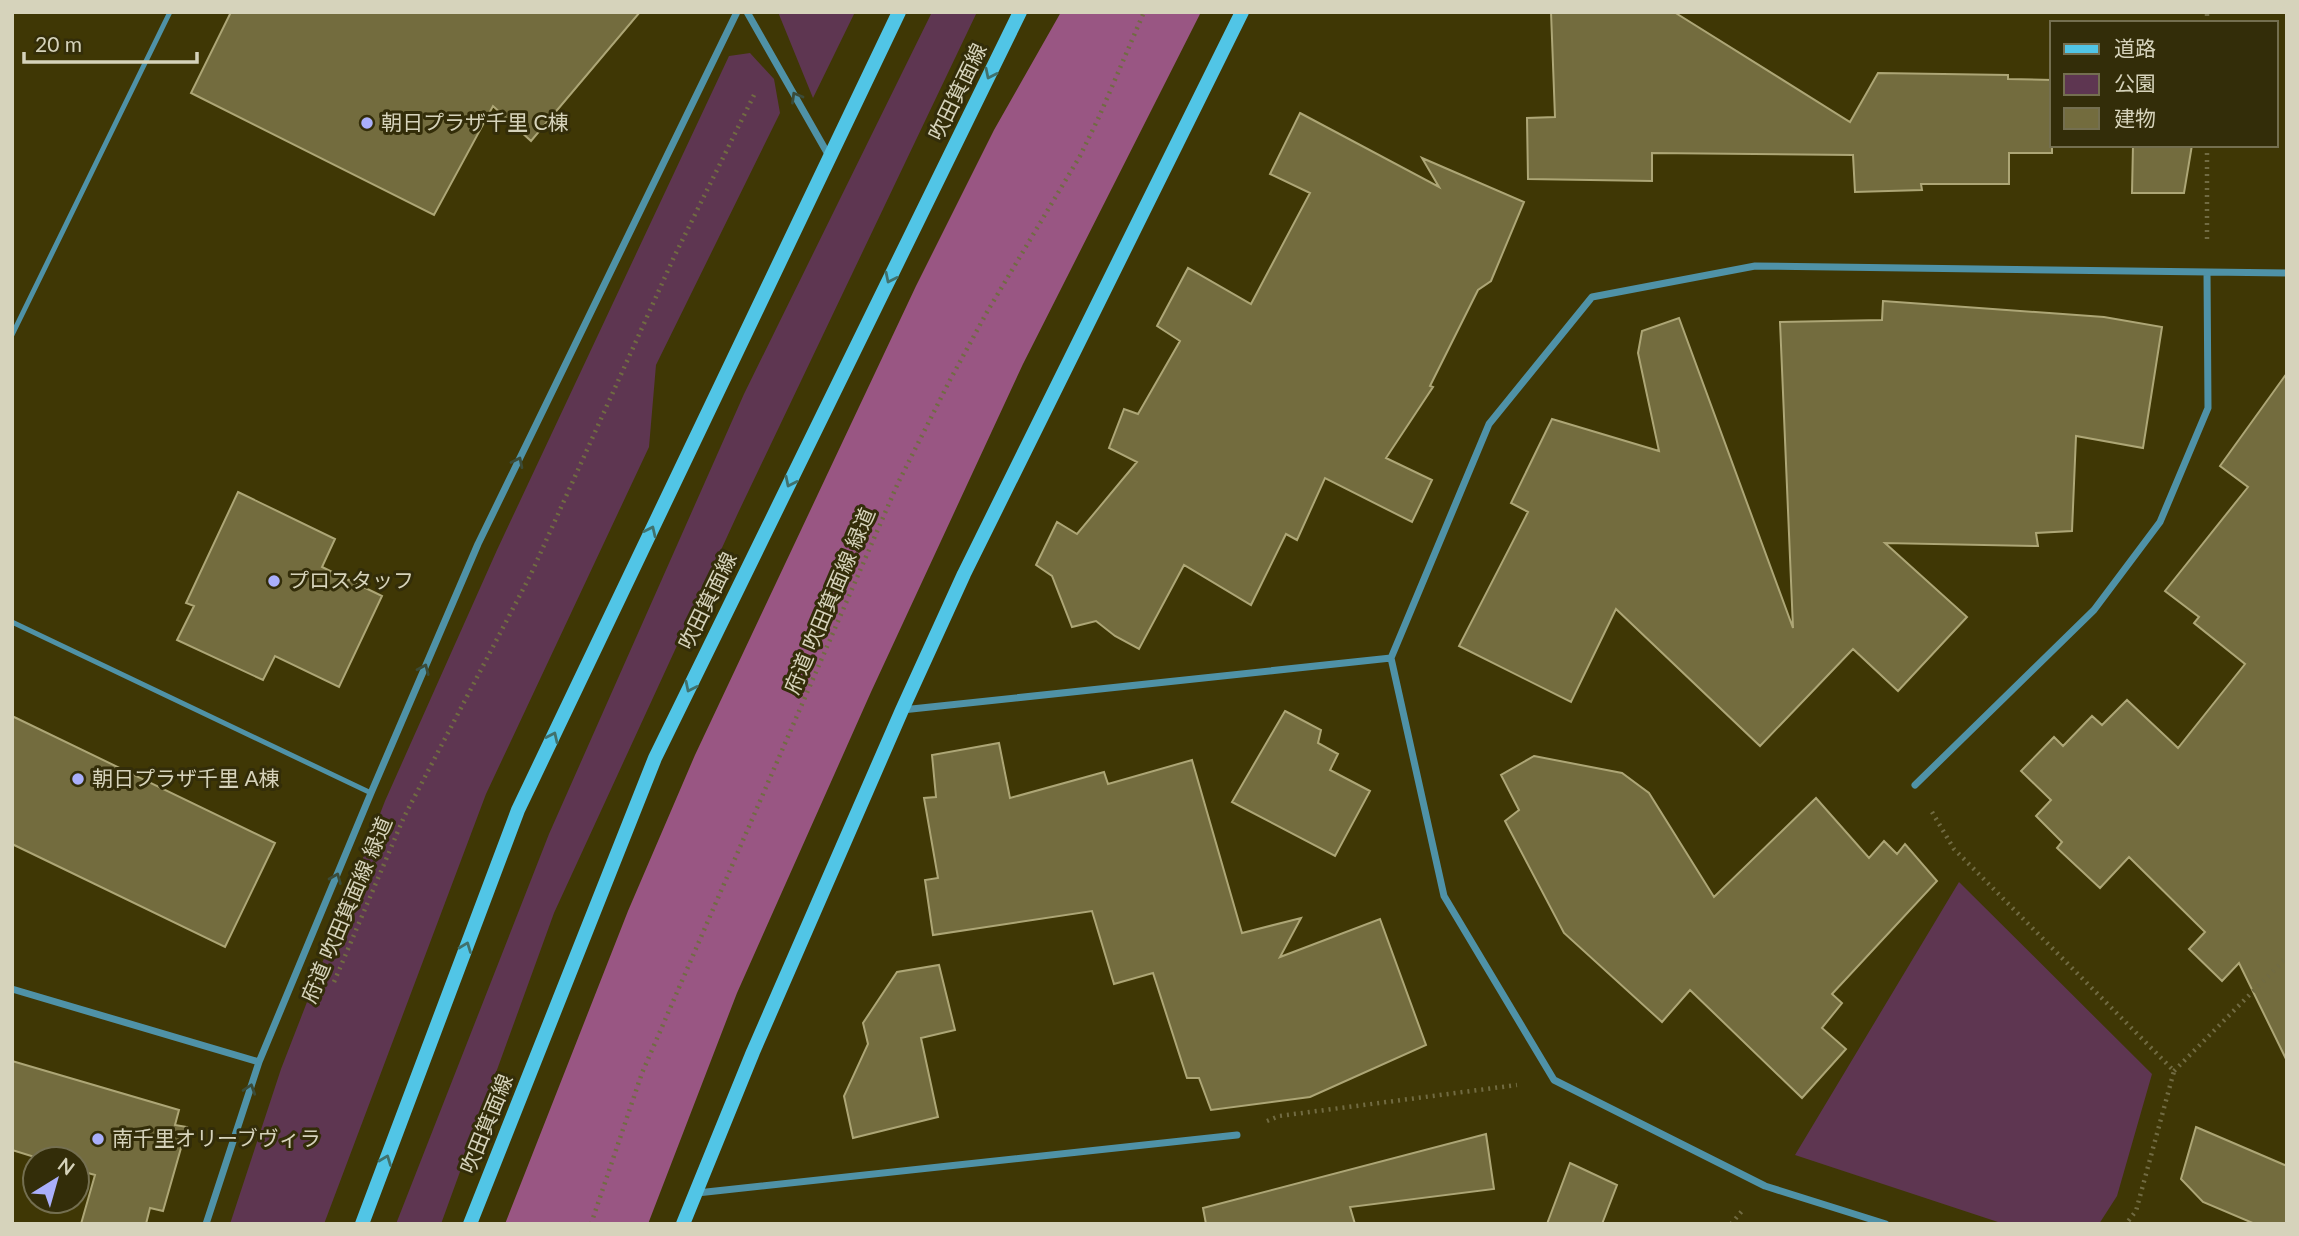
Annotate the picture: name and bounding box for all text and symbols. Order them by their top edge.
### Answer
scale bar [24,21,198,65]
legend [2050,21,2278,147]
text: 20 m [35,31,82,56]
text: 道路 [2114,35,2156,60]
street label: 吹田箕面線 [922,39,991,144]
one-way arrow [984,67,998,79]
text: 公園 [2114,70,2156,95]
one-way arrow [791,91,804,104]
text: 建物 [2114,105,2156,130]
place label: 朝日プラザ千里 C棟 [381,109,568,134]
marker: 朝日プラザ千里 C棟 [359,115,375,131]
one-way arrow [884,271,898,283]
one-way arrow [510,457,524,469]
one-way arrow [784,475,798,487]
street label: 府道 吹田箕面線 緑道 [778,504,879,697]
one-way arrow [642,526,656,538]
street label: 吹田箕面線 [672,548,741,653]
place label: プロスタッフ [288,567,414,592]
marker: プロスタッフ [266,573,282,589]
one-way arrow [416,663,430,676]
one-way arrow [684,680,698,692]
one-way arrow [545,732,559,744]
place label: 朝日プラザ千里 A棟 [92,765,280,790]
marker: 朝日プラザ千里 A棟 [70,771,86,787]
street label: 府道 吹田箕面線 緑道 [295,813,396,1006]
one-way arrow [327,873,341,885]
one-way arrow [458,941,472,953]
street label: 吹田箕面線 [454,1070,517,1177]
one-way arrow [242,1083,256,1096]
place label: 南千里オリーブヴィラ [112,1125,321,1150]
marker: 南千里オリーブヴィラ [90,1131,106,1147]
north arrow [21,1145,91,1215]
text: N [54,1152,79,1180]
one-way arrow [378,1154,392,1166]

